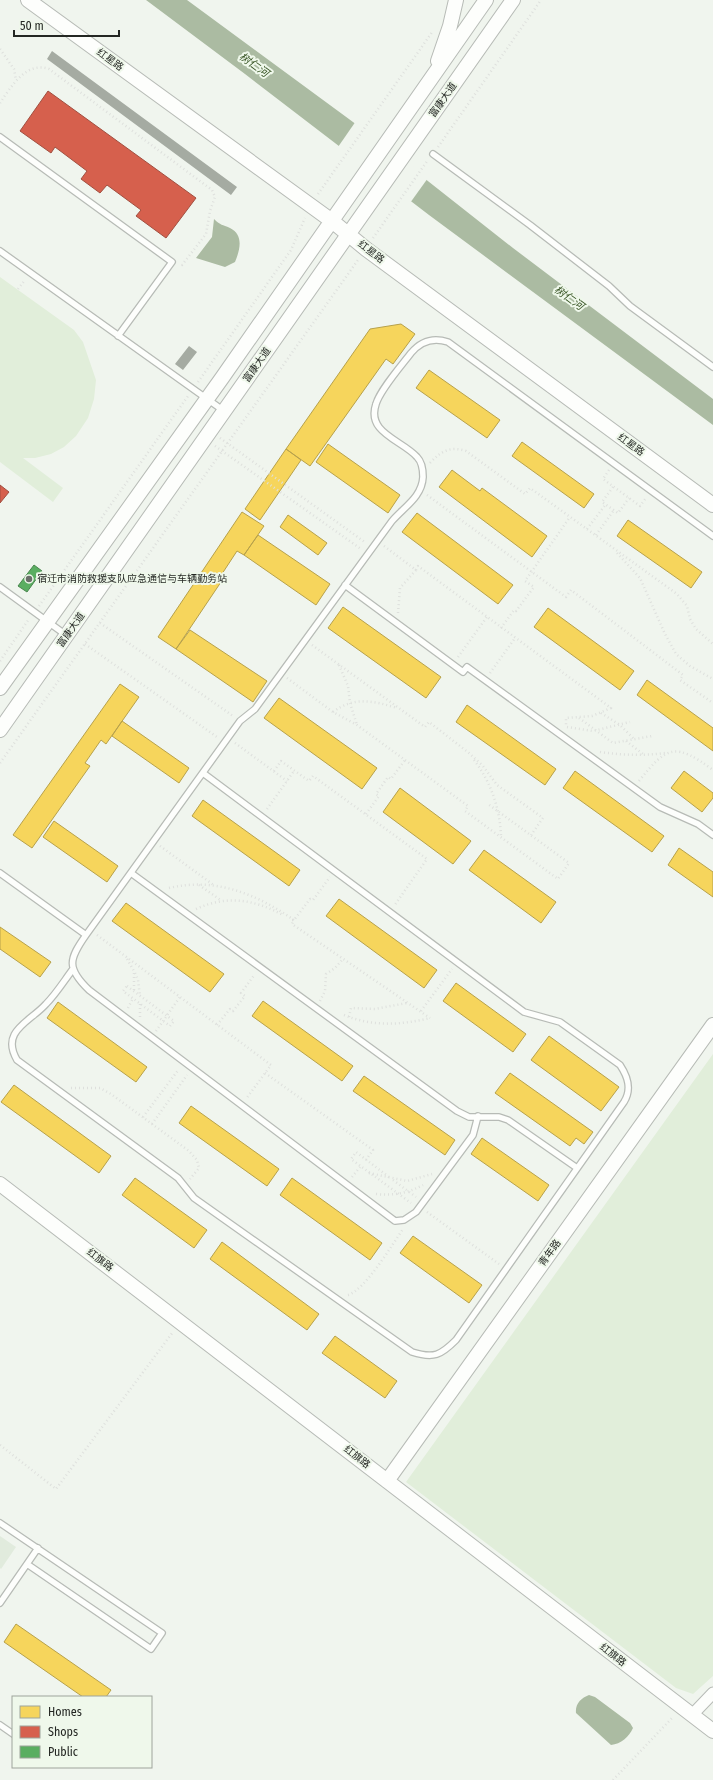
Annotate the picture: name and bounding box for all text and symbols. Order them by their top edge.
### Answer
scale bar [14,12,119,38]
text: 50 m [20,19,44,33]
street label: 红星路 [94,46,126,74]
water label: 树仁河 [237,50,273,81]
street label: 富康大道 [427,80,459,120]
street label: 红星路 [355,238,387,266]
water label: 树仁河 [552,283,588,314]
street label: 富康大道 [241,345,273,385]
street label: 红星路 [615,431,647,459]
place label: 宿迁市消防救援支队应急通信与车辆勤务站 [37,573,227,585]
marker: 宿迁市消防救援支队应急通信与车辆勤务站 [24,574,34,584]
street label: 富康大道 [55,610,87,650]
street label: 青年路 [536,1237,564,1269]
street label: 红旗路 [84,1246,116,1274]
street label: 红旗路 [341,1443,373,1471]
street label: 红旗路 [597,1641,629,1669]
legend [12,1696,152,1768]
text: Homes [48,1705,82,1719]
text: Shops [48,1725,78,1739]
text: Public [48,1745,78,1759]

